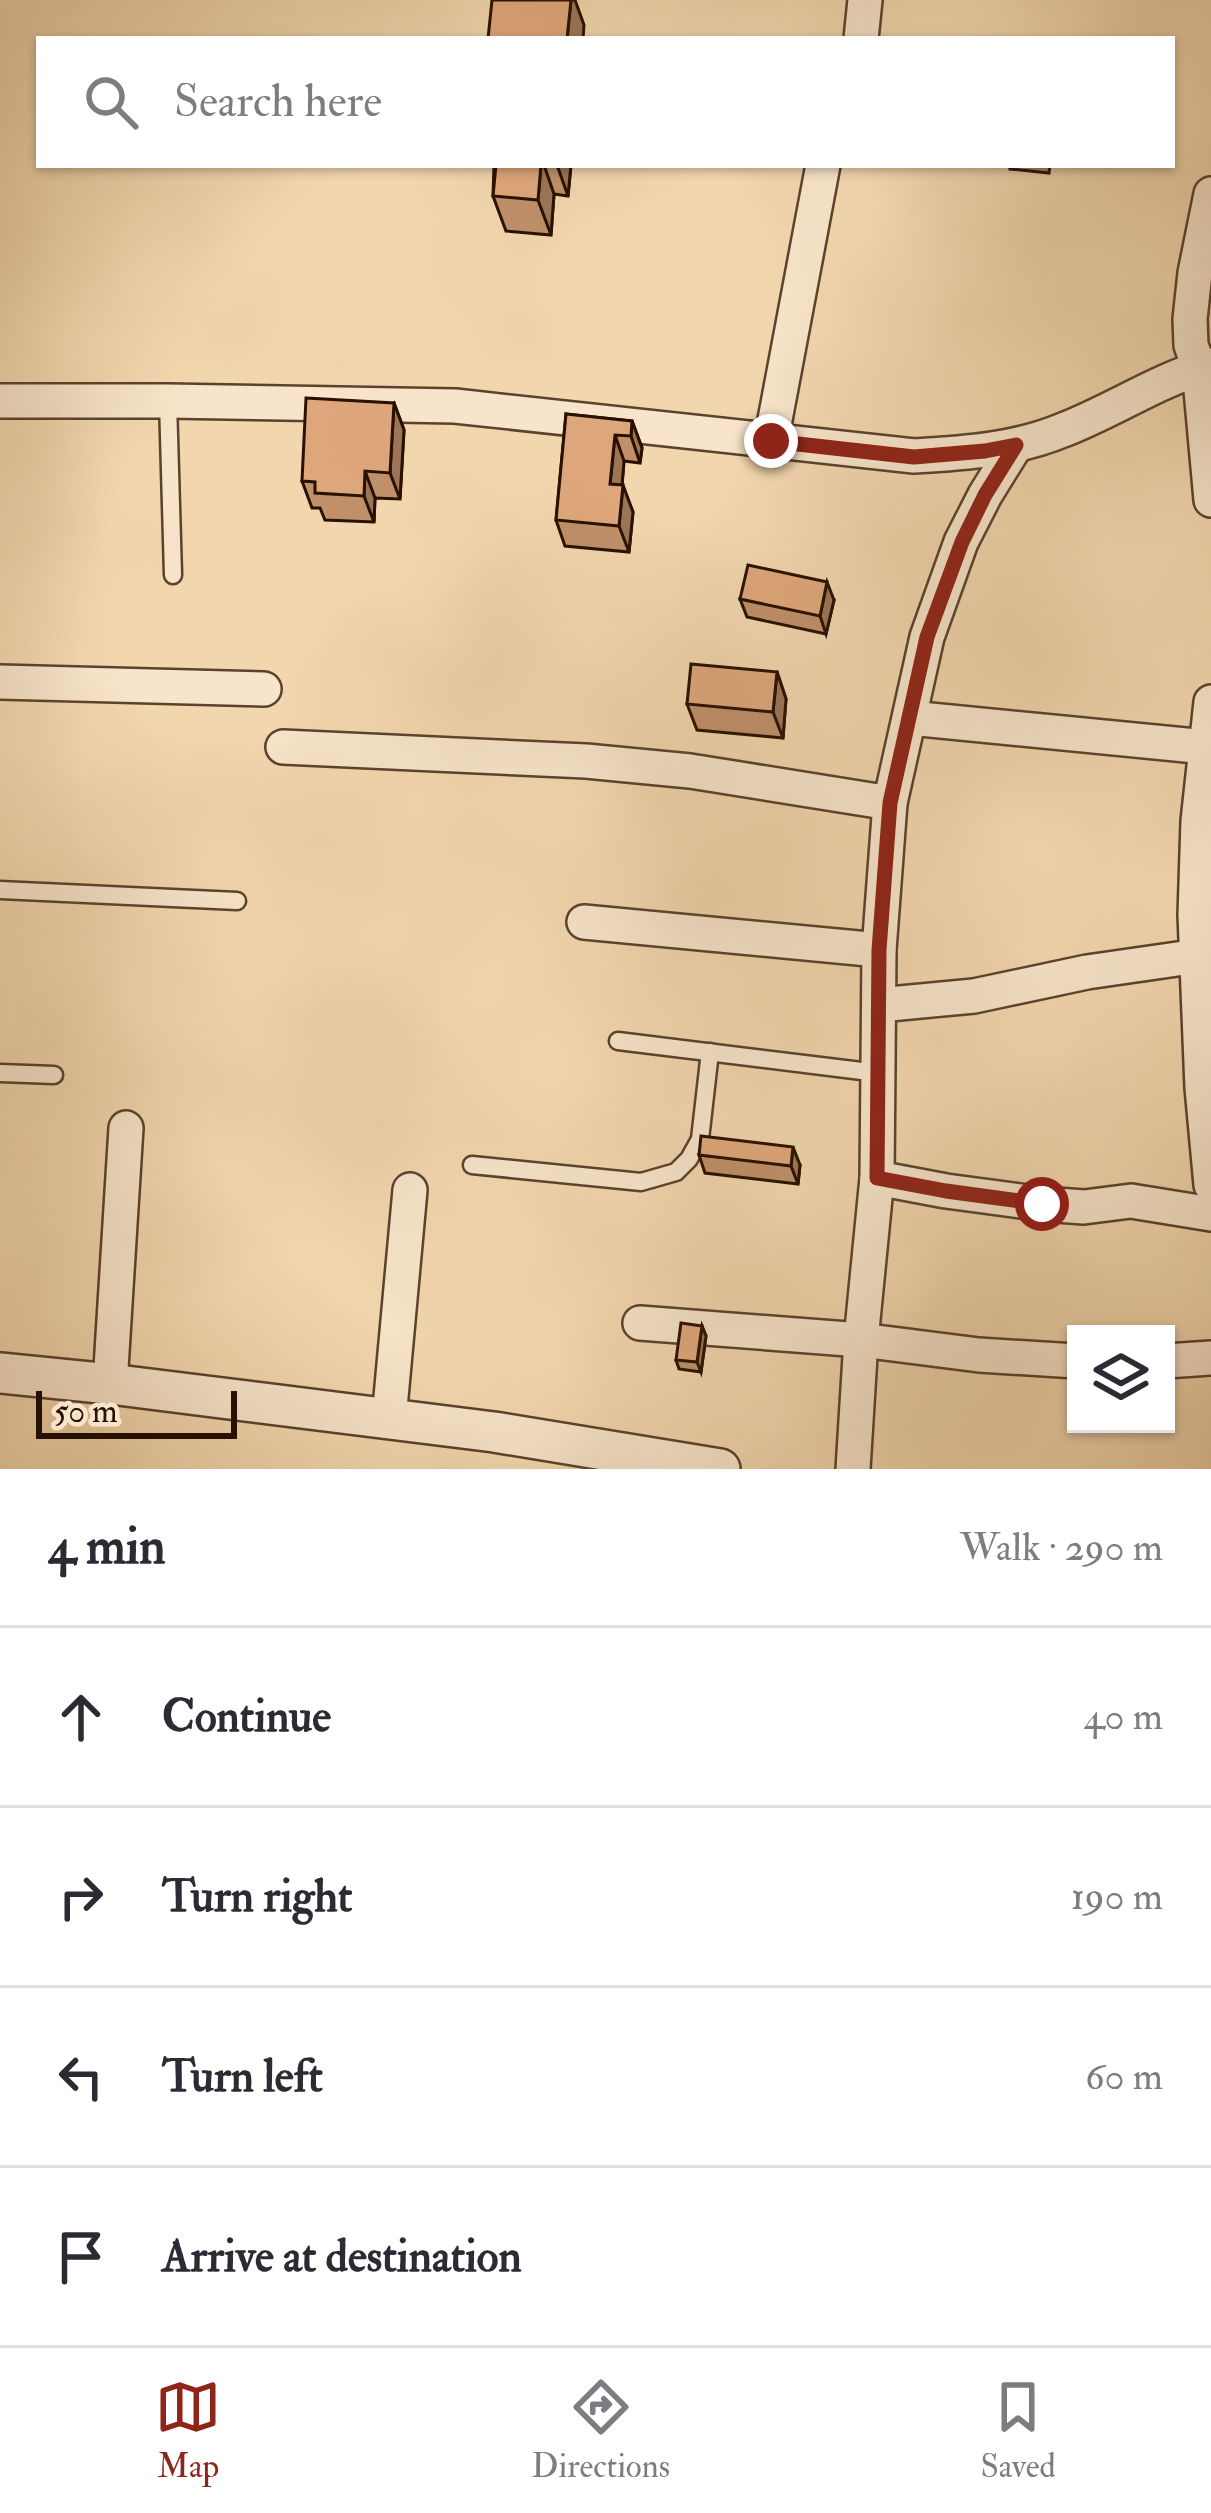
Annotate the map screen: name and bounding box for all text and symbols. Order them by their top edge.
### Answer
search box [36,36,1175,168]
icon: search [78,69,144,135]
text: Search here [174,74,382,130]
route end [744,414,798,468]
route start [1015,1177,1069,1231]
map controls [1067,1325,1175,1433]
button: layers [1067,1325,1175,1433]
scale bar [36,1385,237,1438]
text: 50 m [54,1391,118,1432]
text: 4 min [48,1515,166,1579]
text: Walk · 290 m [960,1523,1163,1572]
icon: ahead [48,1684,114,1750]
text: Continue [162,1689,331,1745]
text: 40 m [1084,1692,1163,1741]
icon: right [48,1864,114,1930]
text: Turn right [162,1869,352,1925]
text: 190 m [1071,1872,1163,1921]
icon: left [48,2044,114,2110]
text: Turn left [162,2049,323,2105]
text: 60 m [1085,2052,1163,2101]
icon: arrive [48,2224,114,2290]
text: Arrive at destination [162,2229,522,2285]
tab: Map [155,2374,221,2487]
tab: Directions [532,2374,670,2487]
tab: Saved [980,2374,1056,2487]

